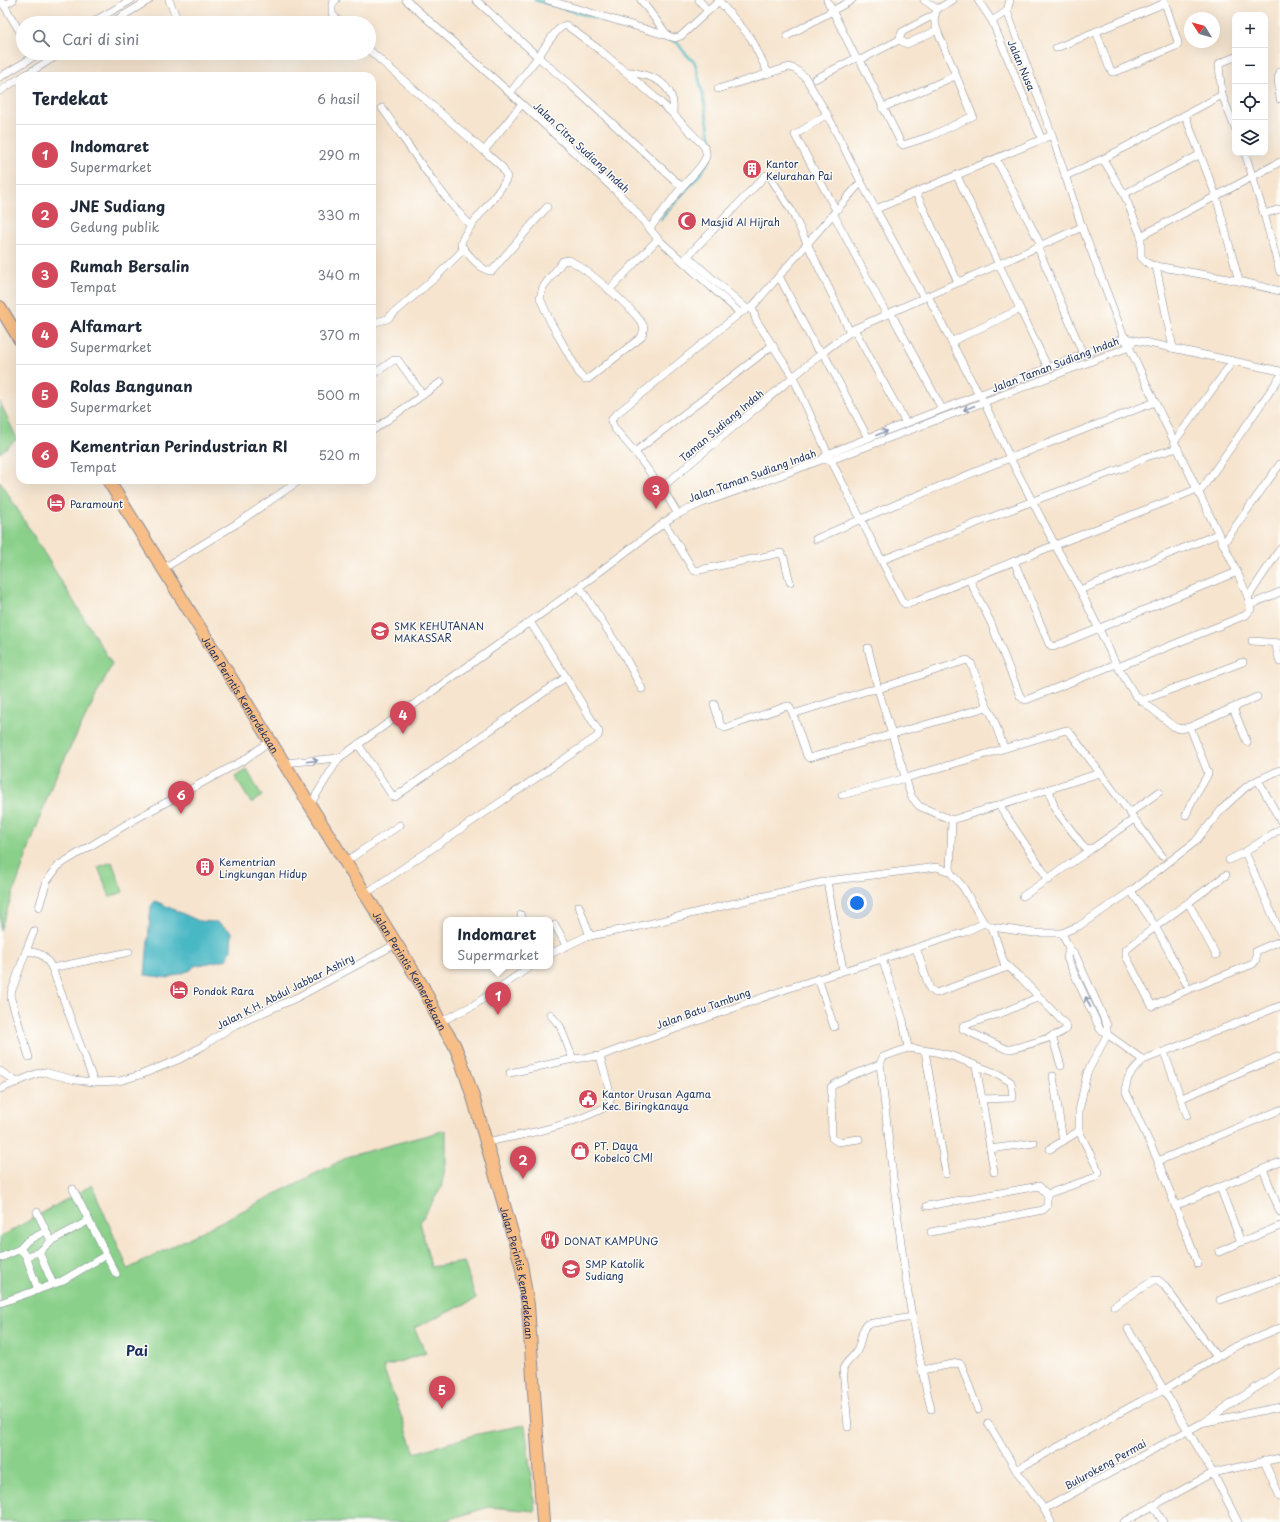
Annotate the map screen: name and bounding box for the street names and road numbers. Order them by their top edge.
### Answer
street label: Jalan Nusa [1004,37,1040,94]
street label: Jalan Citra Sudiang Indah [530,98,634,196]
street label: Jalan Taman Sudiang Indah [989,333,1121,395]
street label: Taman Sudiang Indah [676,385,766,465]
street label: Jalan Taman Sudiang Indah [686,445,818,505]
street label: Jalan Perintis Kemerdekaan [199,632,283,756]
street label: Jalan Perintis Kemerdekaan [370,908,451,1033]
street label: Jalan K.H. Abdul Jabbar Ashiry [214,950,357,1032]
street label: Jalan Batu Tambung [654,984,752,1032]
street label: Jalan Perintis Kemerdekaan [497,1204,538,1340]
street label: Bulurokeng Permai [1061,1435,1149,1493]

